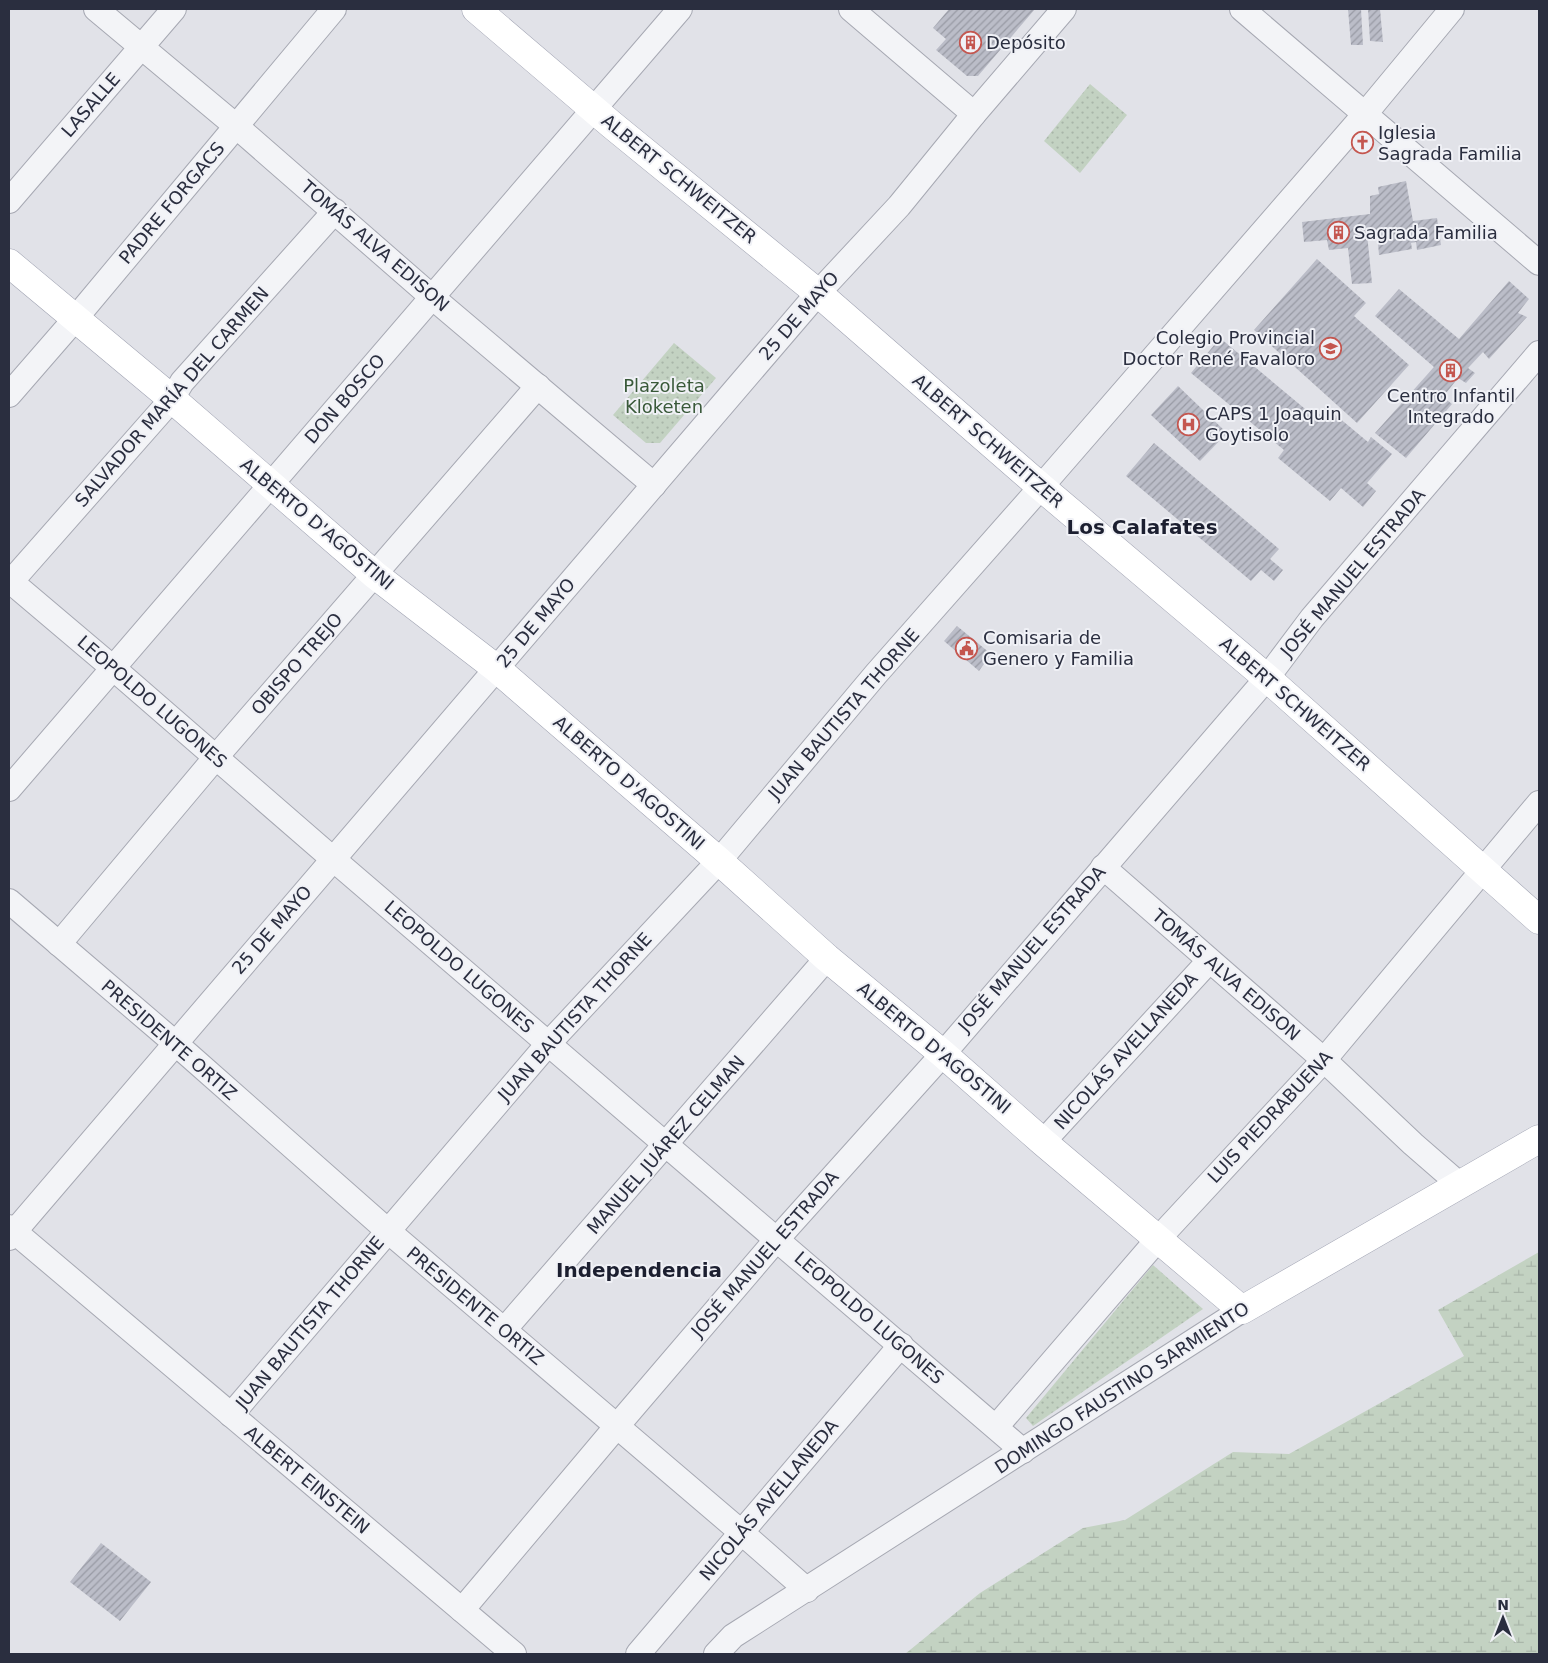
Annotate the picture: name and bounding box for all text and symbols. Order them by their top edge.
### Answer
building icon: Depósito [958,31,982,55]
place label: Depósito [986,32,1066,53]
street label: LASALLE [57,68,124,141]
street label: ALBERT SCHWEITZER [598,110,761,248]
place label: Iglesia Sagrada Familia [1378,122,1522,164]
church icon: Iglesia Sagrada Familia [1350,131,1374,155]
street label: PADRE FORGACS [115,138,229,268]
street label: TOMÁS ALVA EDISON [296,175,454,316]
building icon: Sagrada Familia [1326,221,1350,245]
place label: Sagrada Familia [1354,222,1498,243]
street label: 25 DE MAYO [755,267,843,364]
street label: SALVADOR MARÍA DEL CARMEN [70,283,273,511]
place label: Colegio Provincial Doctor René Favaloro [1123,327,1315,369]
school or university icon: Colegio Provincial Doctor René Favaloro [1319,336,1343,360]
street label: DON BOSCO [300,350,389,448]
building icon: Centro Infantil Integrado [1439,359,1463,383]
street label: ALBERT SCHWEITZER [909,369,1068,512]
park label: Plazoleta Kloketen [623,375,705,417]
place label: Centro Infantil Integrado [1387,385,1515,427]
place label: CAPS 1 Joaquin Goytisolo [1205,403,1342,445]
hospital icon: CAPS 1 Joaquin Goytisolo [1177,412,1201,436]
street label: ALBERTO D'AGOSTINI [236,453,398,594]
street label: JOSÉ MANUEL ESTRADA [1275,484,1430,662]
district label: Los Calafates [1066,515,1218,539]
street label: 25 DE MAYO [492,574,579,672]
street label: OBISPO TREJO [247,608,347,719]
street label: JUAN BAUTISTA THORNE [763,624,923,804]
place label: Comisaria de Genero y Familia [983,627,1134,669]
street label: LEOPOLDO LUGONES [73,631,231,772]
street label: ALBERT SCHWEITZER [1216,632,1375,775]
public building icon: Comisaria de Genero y Familia [955,636,979,660]
street label: ALBERTO D'AGOSTINI [549,711,709,854]
street label: JOSÉ MANUEL ESTRADA [953,861,1110,1037]
street label: 25 DE MAYO [228,881,316,978]
street label: LEOPOLDO LUGONES [380,896,538,1037]
street label: TOMÁS ALVA EDISON [1147,904,1305,1045]
street label: JUAN BAUTISTA THORNE [493,928,656,1106]
street label: NICOLÁS AVELLANEDA [1050,967,1202,1133]
street label: PRESIDENTE ORTIZ [97,975,241,1104]
street label: ALBERTO D'AGOSTINI [853,977,1015,1118]
street label: LUIS PIEDRABUENA [1203,1046,1337,1187]
street label: MANUEL JUÁREZ CELMAN [582,1051,749,1238]
street label: JOSÉ MANUEL ESTRADA [686,1166,843,1342]
street label: JUAN BAUTISTA THORNE [230,1232,388,1414]
street label: PRESIDENTE ORTIZ [403,1242,548,1369]
street label: LEOPOLDO LUGONES [790,1247,948,1388]
district label: Independencia [556,1258,722,1282]
street label: DOMINGO FAUSTINO SARMIENTO [991,1297,1253,1478]
street label: NICOLÁS AVELLANEDA [695,1414,843,1584]
street label: ALBERT EINSTEIN [241,1421,374,1538]
north arrow [1478,1593,1528,1643]
text: N [1497,1597,1509,1613]

